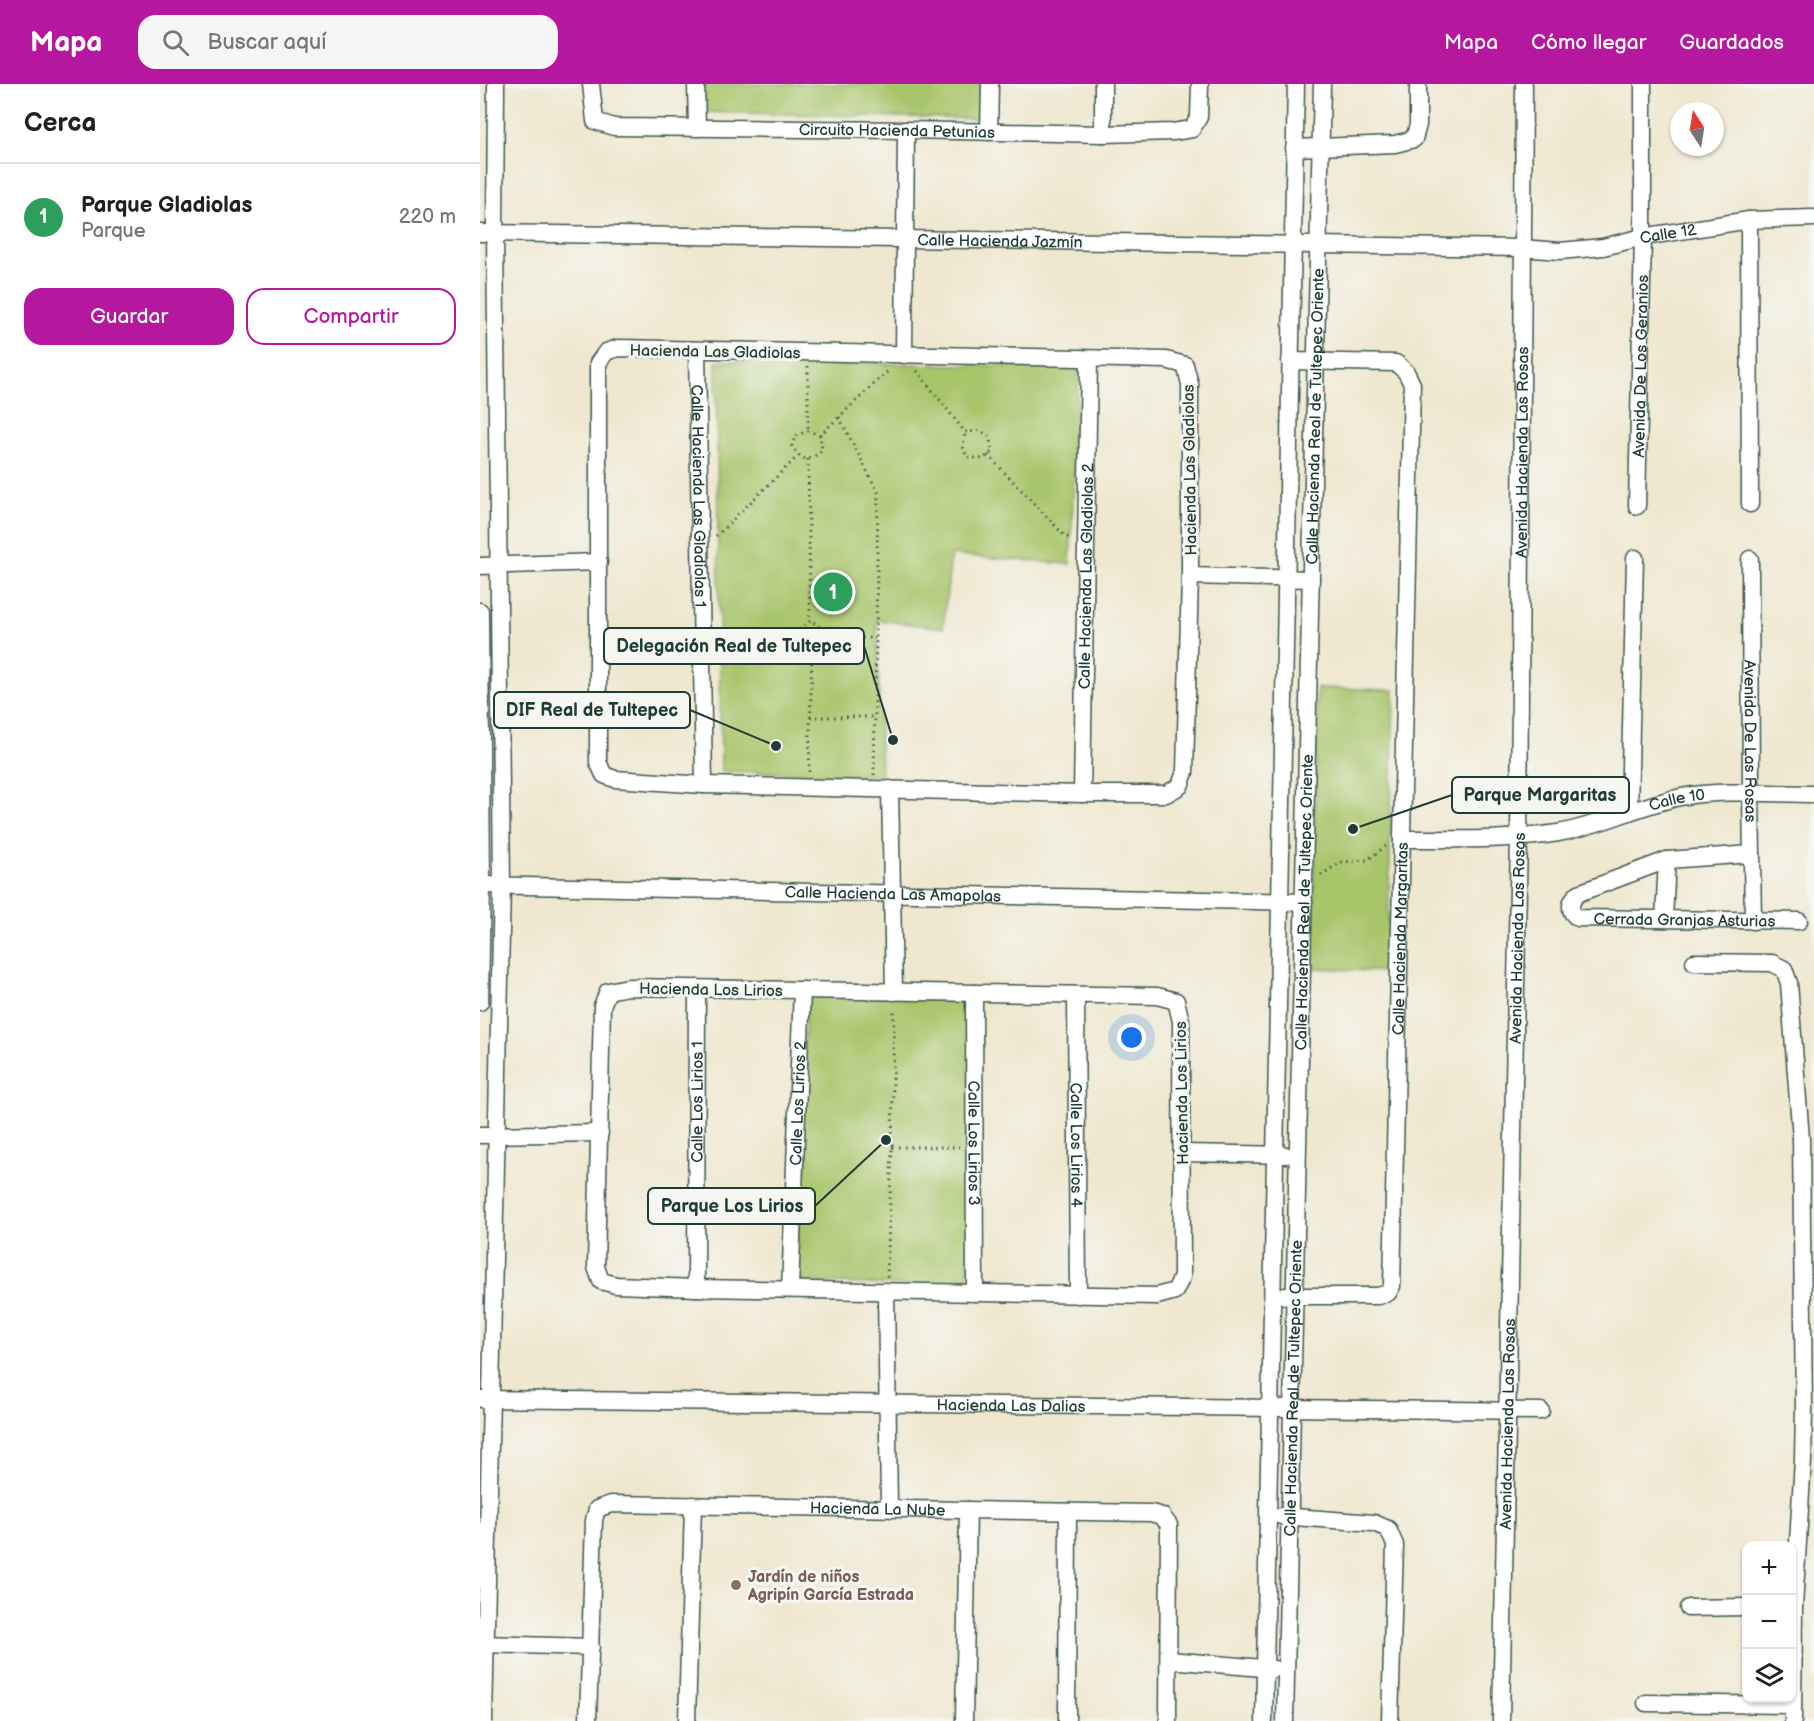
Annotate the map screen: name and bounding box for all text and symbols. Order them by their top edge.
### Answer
search box [138,15,558,69]
text: Mapa [30,26,102,59]
icon: search [159,26,192,59]
text: Buscar aquí [207,29,326,56]
text: Mapa [1444,30,1498,55]
text: Cómo llegar [1531,30,1646,55]
text: Guardados [1679,30,1784,55]
north arrow [1670,102,1724,156]
text: Cerca [24,108,96,139]
street label: Circuito Hacienda Petunias [799,121,995,143]
text: Parque Gladiolas [81,192,252,219]
text: 1 [39,205,48,229]
text: 220 m [399,205,456,229]
text: Parque [81,219,146,243]
street label: Calle 12 [1639,220,1698,248]
street label: Calle Hacienda Jazmín [917,231,1083,253]
street label: Calle Hacienda Real de Tultepec Oriente [1303,267,1329,565]
street label: Avenida De Los Geranios [1630,274,1653,458]
button: Guardar [24,288,234,345]
button: Compartir [246,288,456,345]
street label: Hacienda Las Gladiolas [629,342,801,363]
street label: Avenida Hacienda Las Rosas [1513,346,1533,558]
street label: Calle Hacienda Las Gladiolas 1 [687,384,709,608]
street label: Hacienda Las Gladiolas [1180,384,1201,556]
street label: Calle Hacienda Las Gladiolas 2 [1076,462,1098,689]
pin: 1 [814,570,852,614]
callout: Delegación Real de Tultepec [604,628,864,664]
text: Delegación Real de Tultepec [616,636,852,657]
street label: Avenida De Las Rosas [1739,660,1759,822]
callout: DIF Real de Tultepec [494,692,690,728]
text: DIF Real de Tultepec [506,700,678,721]
street label: Calle Hacienda Real de Tultepec Oriente [1292,753,1318,1051]
callout: Parque Margaritas [1452,777,1629,813]
text: Parque Margaritas [1464,785,1617,806]
street label: Calle 10 [1647,786,1706,816]
street label: Avenida Hacienda Las Rosas [1507,832,1530,1044]
street label: Calle Hacienda Margaritas [1390,842,1413,1035]
street label: Calle Hacienda Las Amapolas [785,883,1001,907]
street label: Cerrada Granjas Asturias [1593,910,1776,932]
street label: Hacienda Los Lirios [639,980,783,1001]
street label: Hacienda Los Lirios [1172,1021,1193,1165]
your location [1117,1023,1146,1052]
street label: Calle Los Lirios 2 [787,1040,811,1166]
street label: Calle Los Lirios 1 [688,1041,708,1163]
street label: Calle Los Lirios 3 [963,1080,983,1206]
street label: Calle Los Lirios 4 [1066,1082,1085,1208]
callout: Parque Los Lirios [648,1188,815,1224]
text: Parque Los Lirios [661,1196,804,1217]
street label: Calle Hacienda Real de Tultepec Oriente [1281,1239,1307,1537]
street label: Avenida Hacienda Las Rosas [1497,1318,1520,1530]
street label: Hacienda Las Dalias [936,1396,1086,1417]
street label: Hacienda La Nube [810,1499,946,1521]
map controls [1742,1541,1796,1703]
button: + [1742,1541,1796,1595]
place label: Jardín de niños Agripín García Estrada [747,1568,914,1605]
marker: Jardín de niños Agripín García Estrada [729,1578,743,1592]
button: − [1742,1595,1796,1649]
button: layers [1742,1649,1796,1703]

